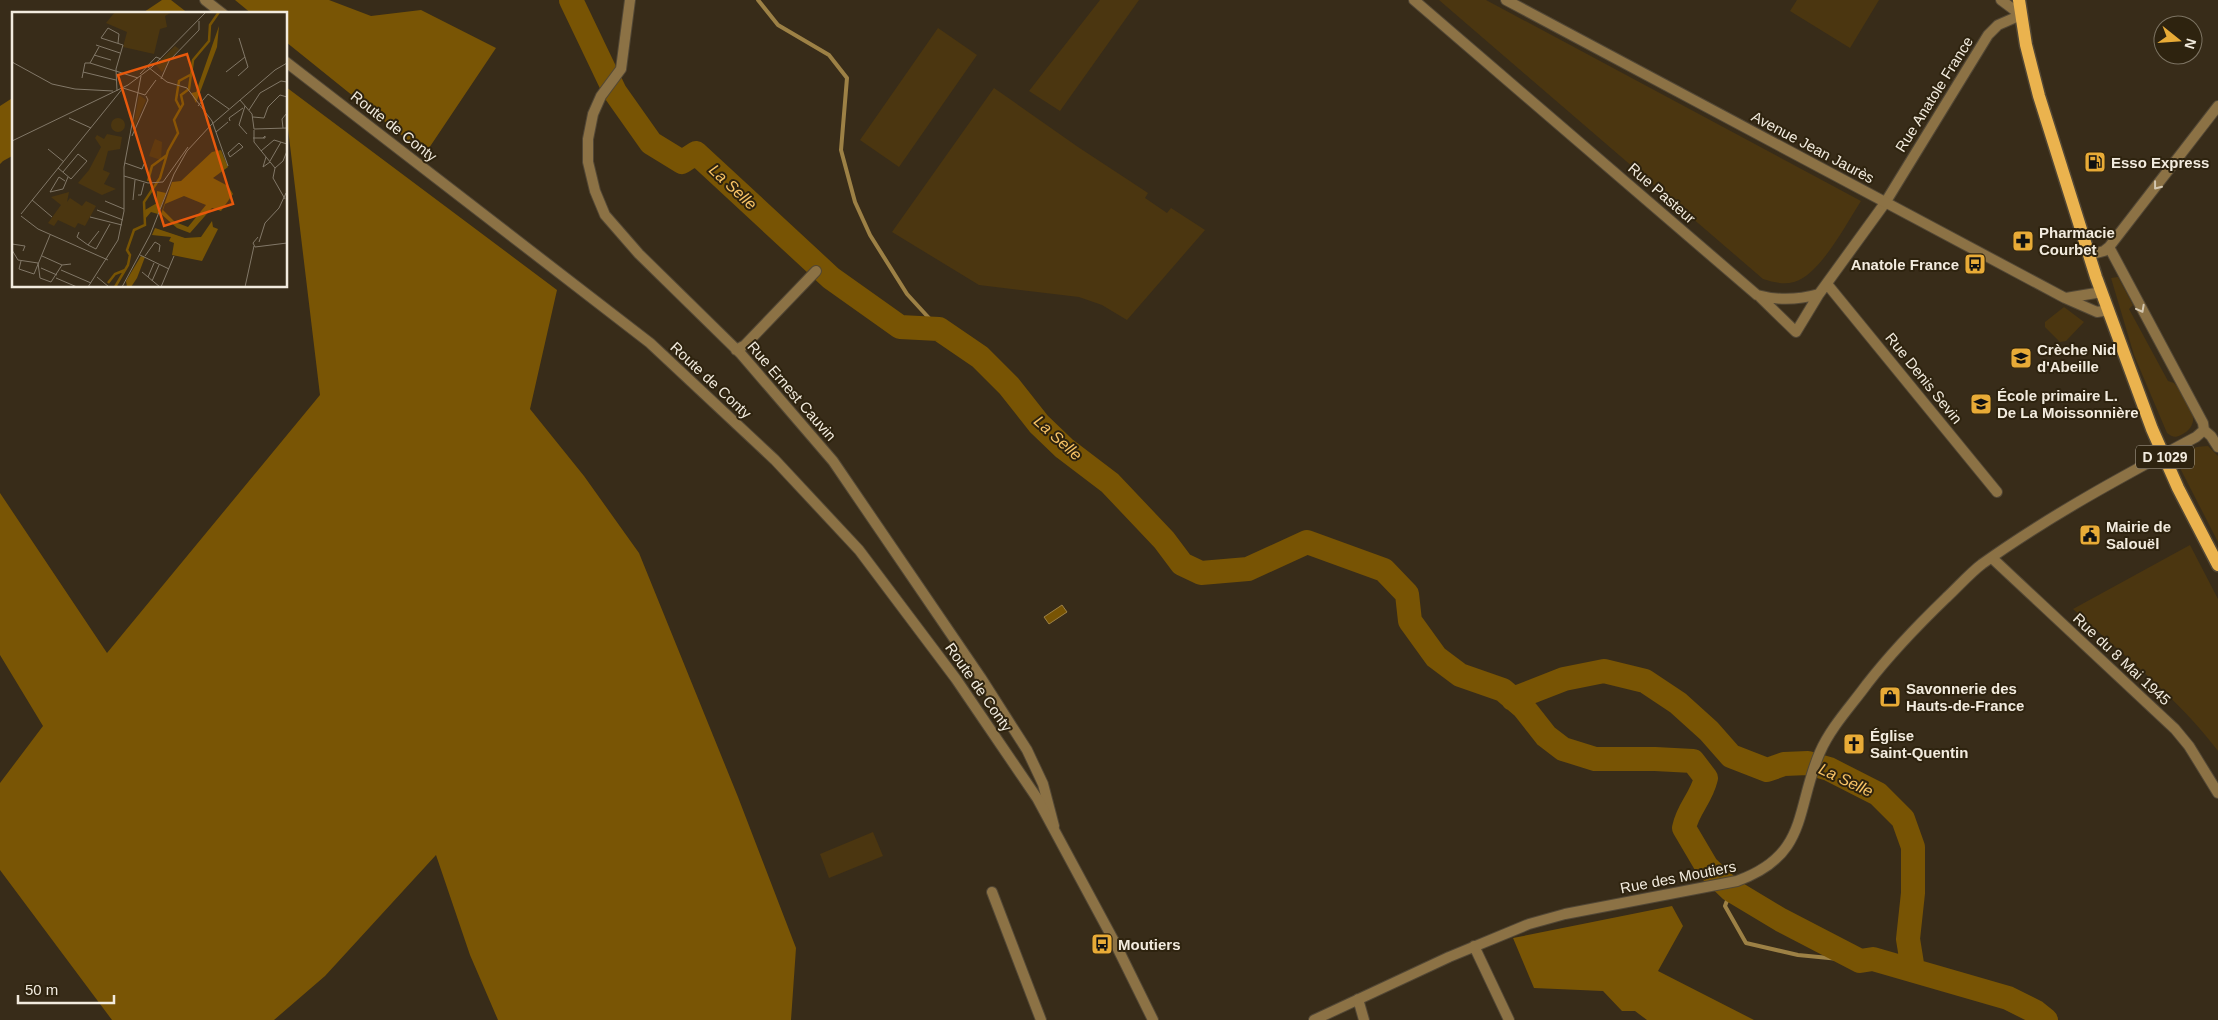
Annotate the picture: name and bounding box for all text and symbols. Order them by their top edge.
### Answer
inset map [12,12,288,288]
north arrow [2153,15,2203,65]
street label: Rue Anatole France [1892,33,1976,155]
text: N [2181,37,2200,51]
street label: Route de Conty [348,87,441,165]
street label: Avenue Jean Jaurès [1749,107,1877,187]
fuel station icon: Esso Express [2083,150,2107,174]
place label: Esso Express [2111,154,2209,171]
street label: Rue Pasteur [1625,159,1699,227]
water label: La Selle [706,161,760,213]
one-way arrow [2153,181,2162,190]
place label: Pharmacie Courbet [2039,224,2115,258]
pharmacy icon: Pharmacie Courbet [2011,229,2035,253]
bus stop icon: Anatole France [1963,252,1987,276]
place label: Anatole France [1851,256,1959,273]
one-way arrow [2135,303,2145,312]
street label: Rue Denis Sevin [1882,329,1966,427]
street label: Route de Conty [667,338,755,422]
street label: Rue Ernest Cauvin [744,338,840,444]
place label: Crèche Nid d'Abeille [2037,341,2116,375]
school or university icon: Crèche Nid d'Abeille [2009,346,2033,370]
place label: École primaire L. De La Moissonnière [1997,387,2139,421]
school or university icon: École primaire L. De La Moissonnière [1969,392,1993,416]
water label: La Selle [1031,412,1085,464]
road number: D 1029 [2136,446,2194,468]
place label: Mairie de Salouël [2106,518,2171,552]
public building icon: Mairie de Salouël [2078,523,2102,547]
street label: Rue du 8 Mai 1945 [2070,610,2174,708]
street label: Route de Conty [942,639,1016,735]
place label: Savonnerie des Hauts-de-France [1906,680,2024,714]
shop icon: Savonnerie des Hauts-de-France [1878,685,1902,709]
place label: Église Saint-Quentin [1870,727,1968,761]
church icon: Église Saint-Quentin [1842,732,1866,756]
water label: La Selle [1816,760,1876,800]
street label: Rue des Moutiers [1619,857,1737,897]
bus stop icon: Moutiers [1090,932,1114,956]
place label: Moutiers [1118,936,1181,953]
scale bar [18,972,114,1004]
text: 50 m [25,981,58,998]

